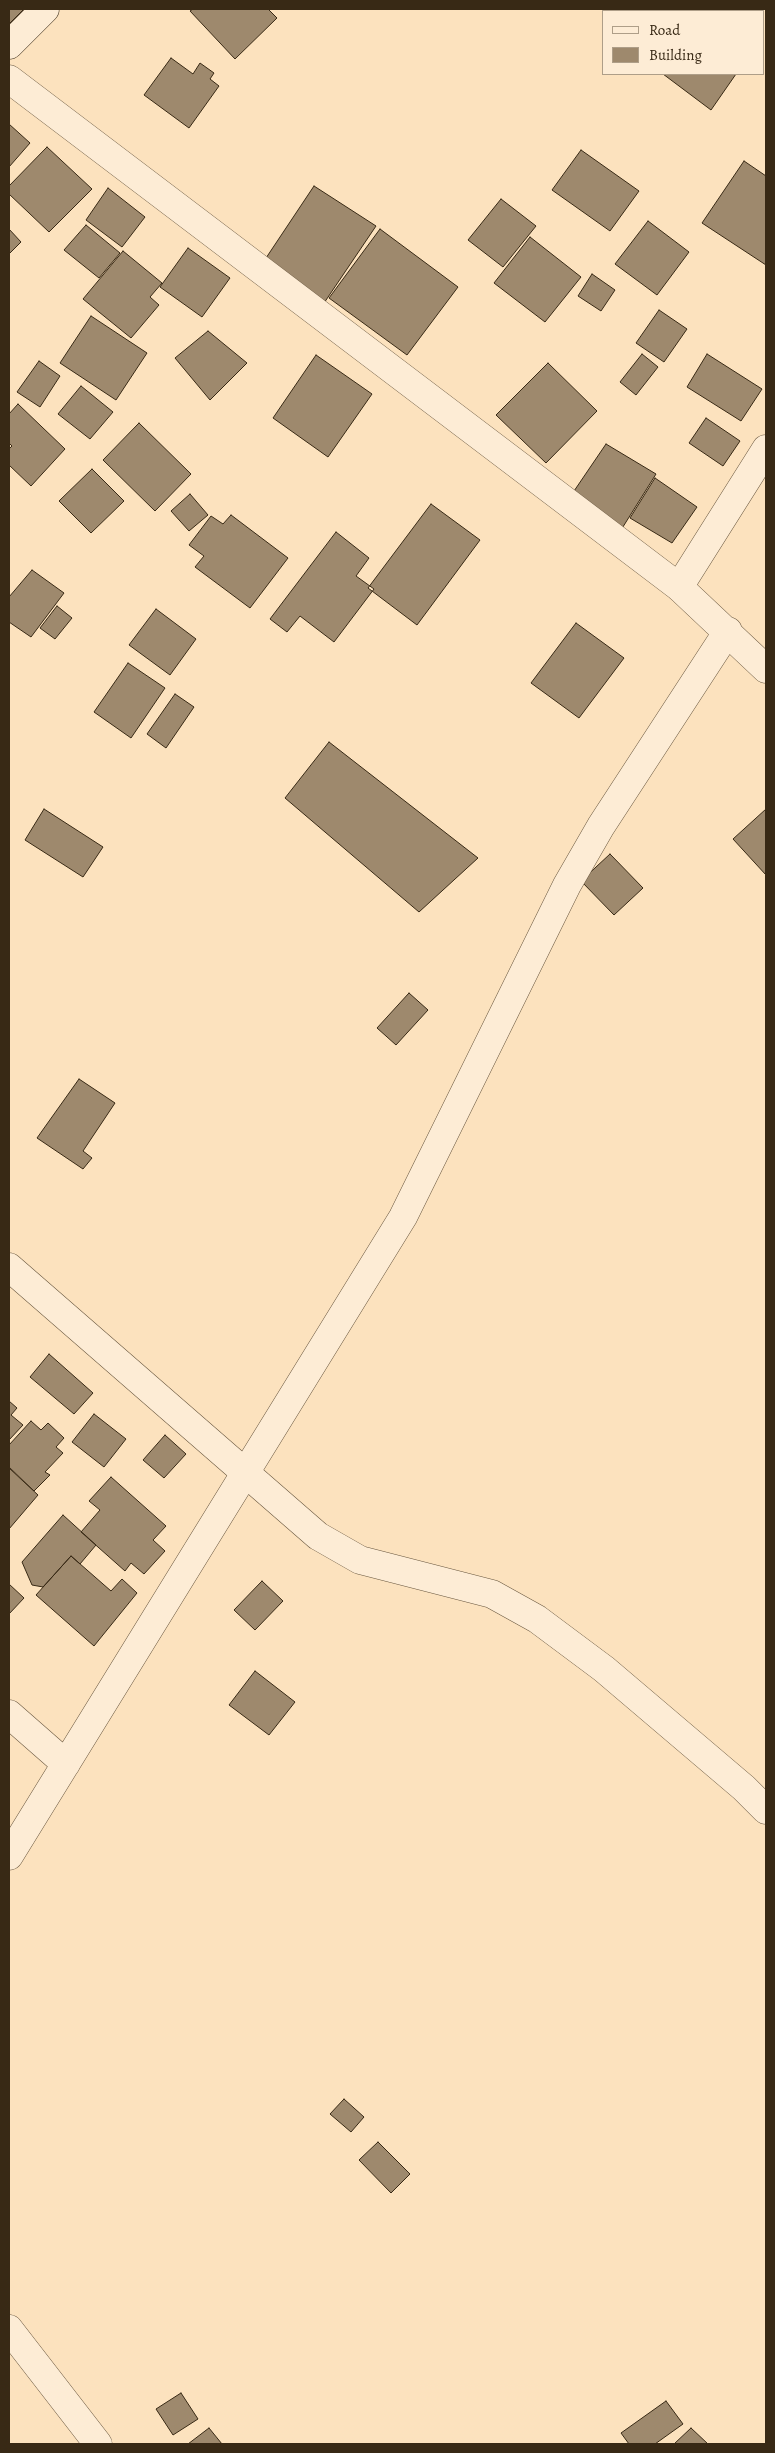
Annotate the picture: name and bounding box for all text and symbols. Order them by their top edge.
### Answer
legend [602,10,765,75]
text: Road [649,20,680,40]
text: Building [649,45,702,65]

